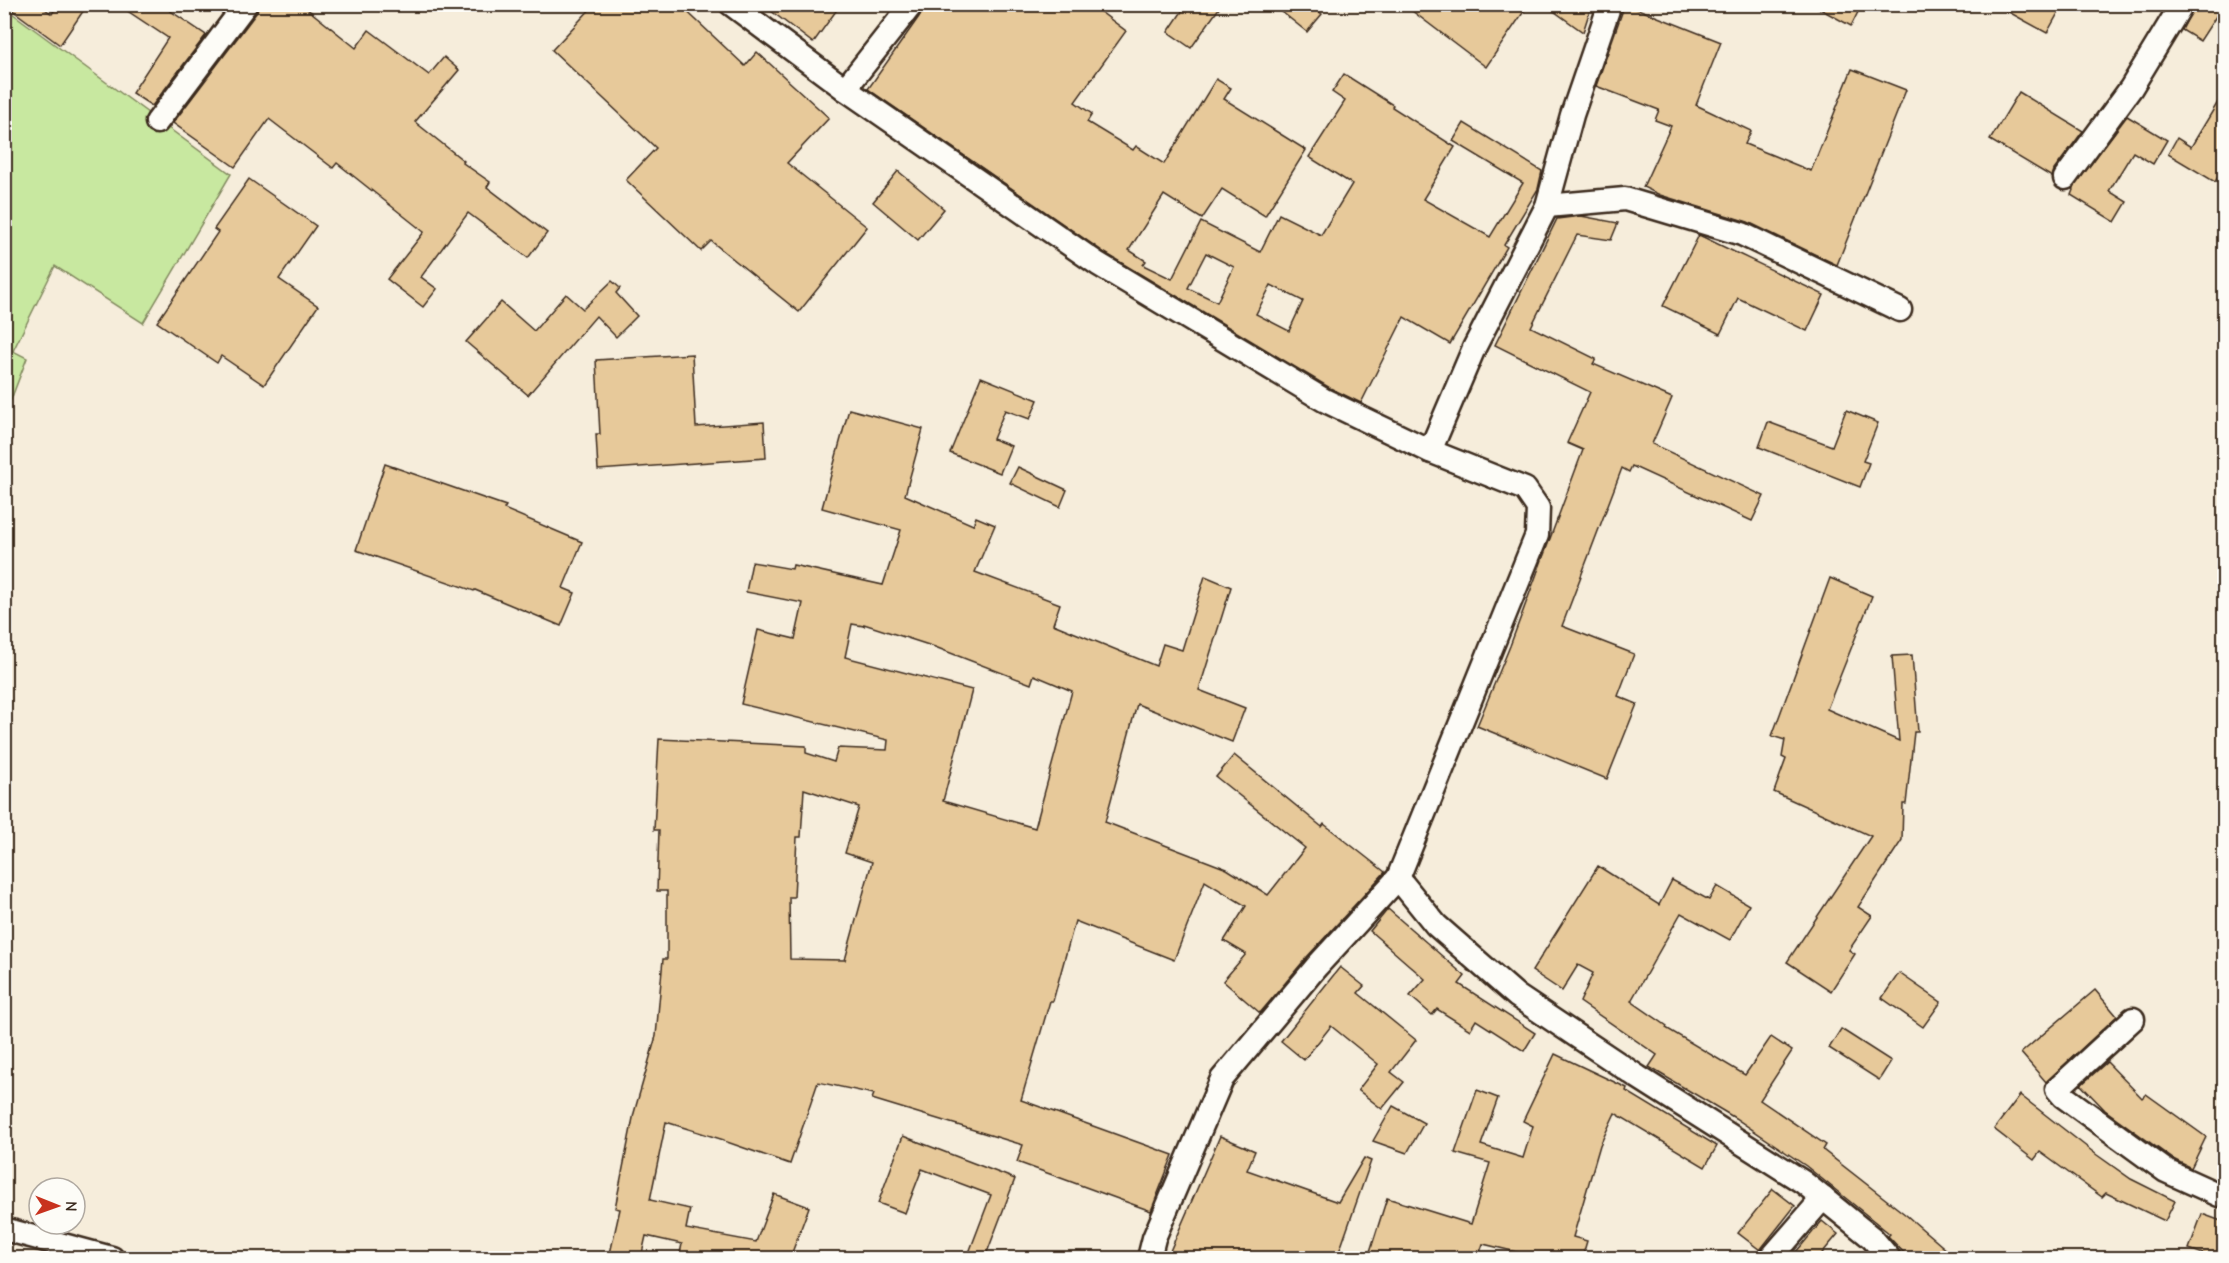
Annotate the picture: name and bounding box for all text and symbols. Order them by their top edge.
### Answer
north arrow [27,1176,87,1236]
text: N [62,1201,80,1212]

